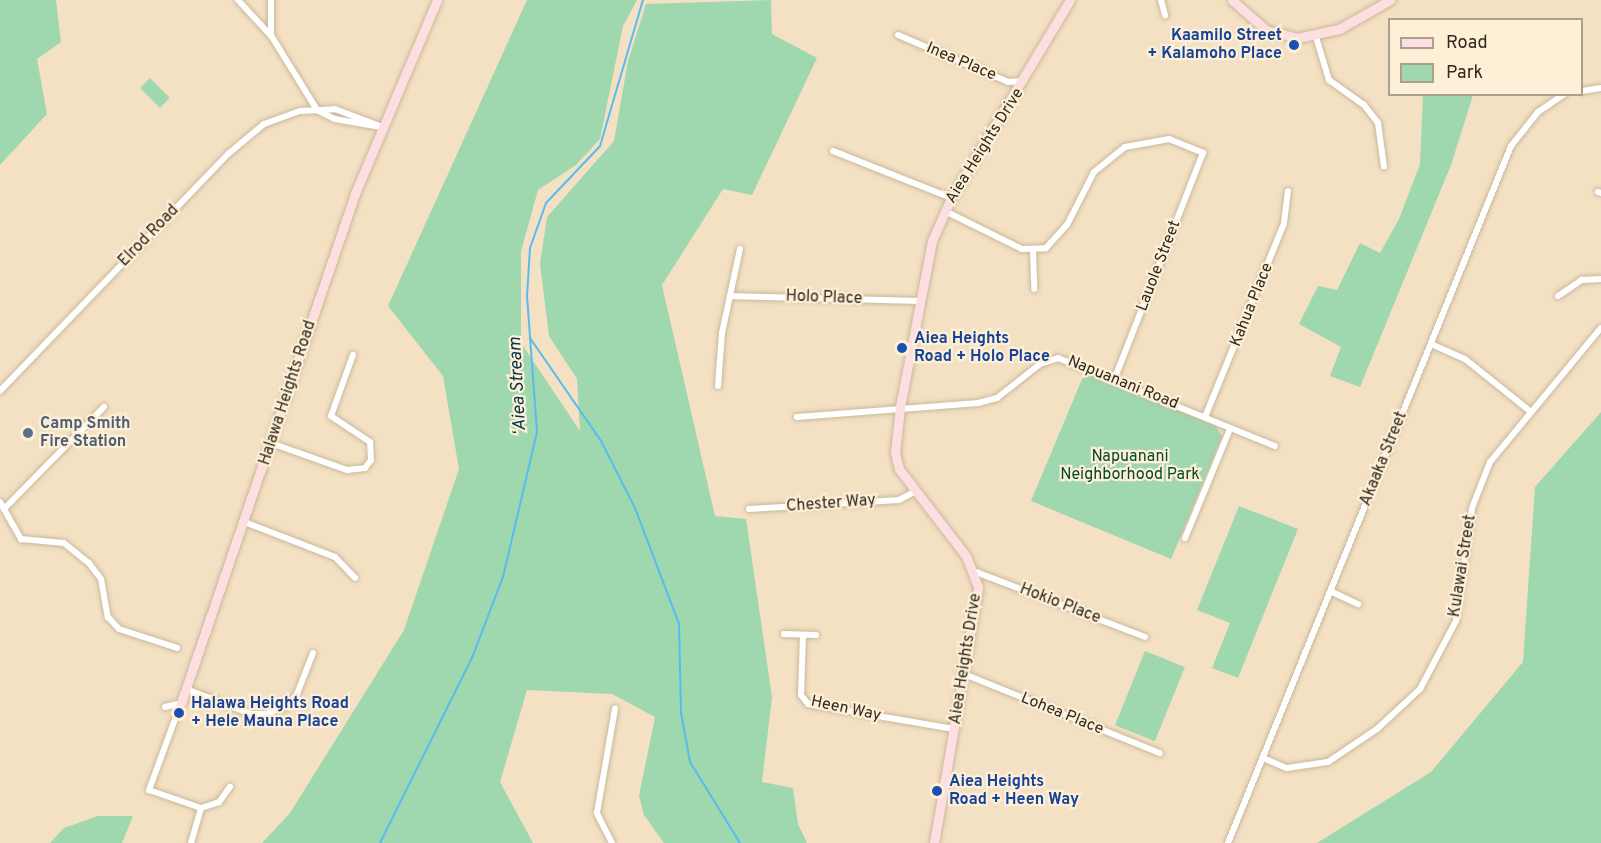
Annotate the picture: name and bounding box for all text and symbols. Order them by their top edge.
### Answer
legend [1388,18,1583,96]
place label: Kaamilo Street + Kalamoho Place [1147,26,1282,64]
text: Road [1446,32,1488,55]
marker: Kaamilo Street + Kalamoho Place [1287,38,1301,52]
street label: Inea Place [923,39,999,85]
text: Park [1446,62,1483,85]
street label: Aiea Heights Drive [942,85,1028,207]
street label: Elrod Road [115,201,183,271]
street label: Lauole Street [1133,218,1185,314]
street label: Kahua Place [1226,260,1278,350]
street label: Holo Place [785,287,863,309]
street label: Halawa Heights Road [256,318,320,468]
place label: Aiea Heights Road + Holo Place [914,329,1050,367]
water label: ʻAiea Stream [506,336,532,436]
marker: Aiea Heights Road + Holo Place [895,341,909,355]
street label: Napuanani Road [1065,352,1181,414]
street label: Akaaka Street [1356,409,1412,509]
place label: Camp Smith Fire Station [40,414,130,452]
marker: Camp Smith Fire Station [21,426,35,440]
park label: Napuanani Neighborhood Park [1060,447,1200,485]
street label: Chester Way [785,491,877,517]
street label: Kulawai Street [1445,513,1481,619]
street label: Hokio Place [1017,580,1103,628]
street label: Aiea Heights Drive [946,592,986,726]
street label: Lohea Place [1018,689,1106,739]
street label: Heen Way [809,692,883,726]
place label: Halawa Heights Road + Hele Mauna Place [191,694,349,732]
marker: Halawa Heights Road + Hele Mauna Place [172,706,186,720]
place label: Aiea Heights Road + Heen Way [949,772,1079,810]
marker: Aiea Heights Road + Heen Way [930,784,944,798]

